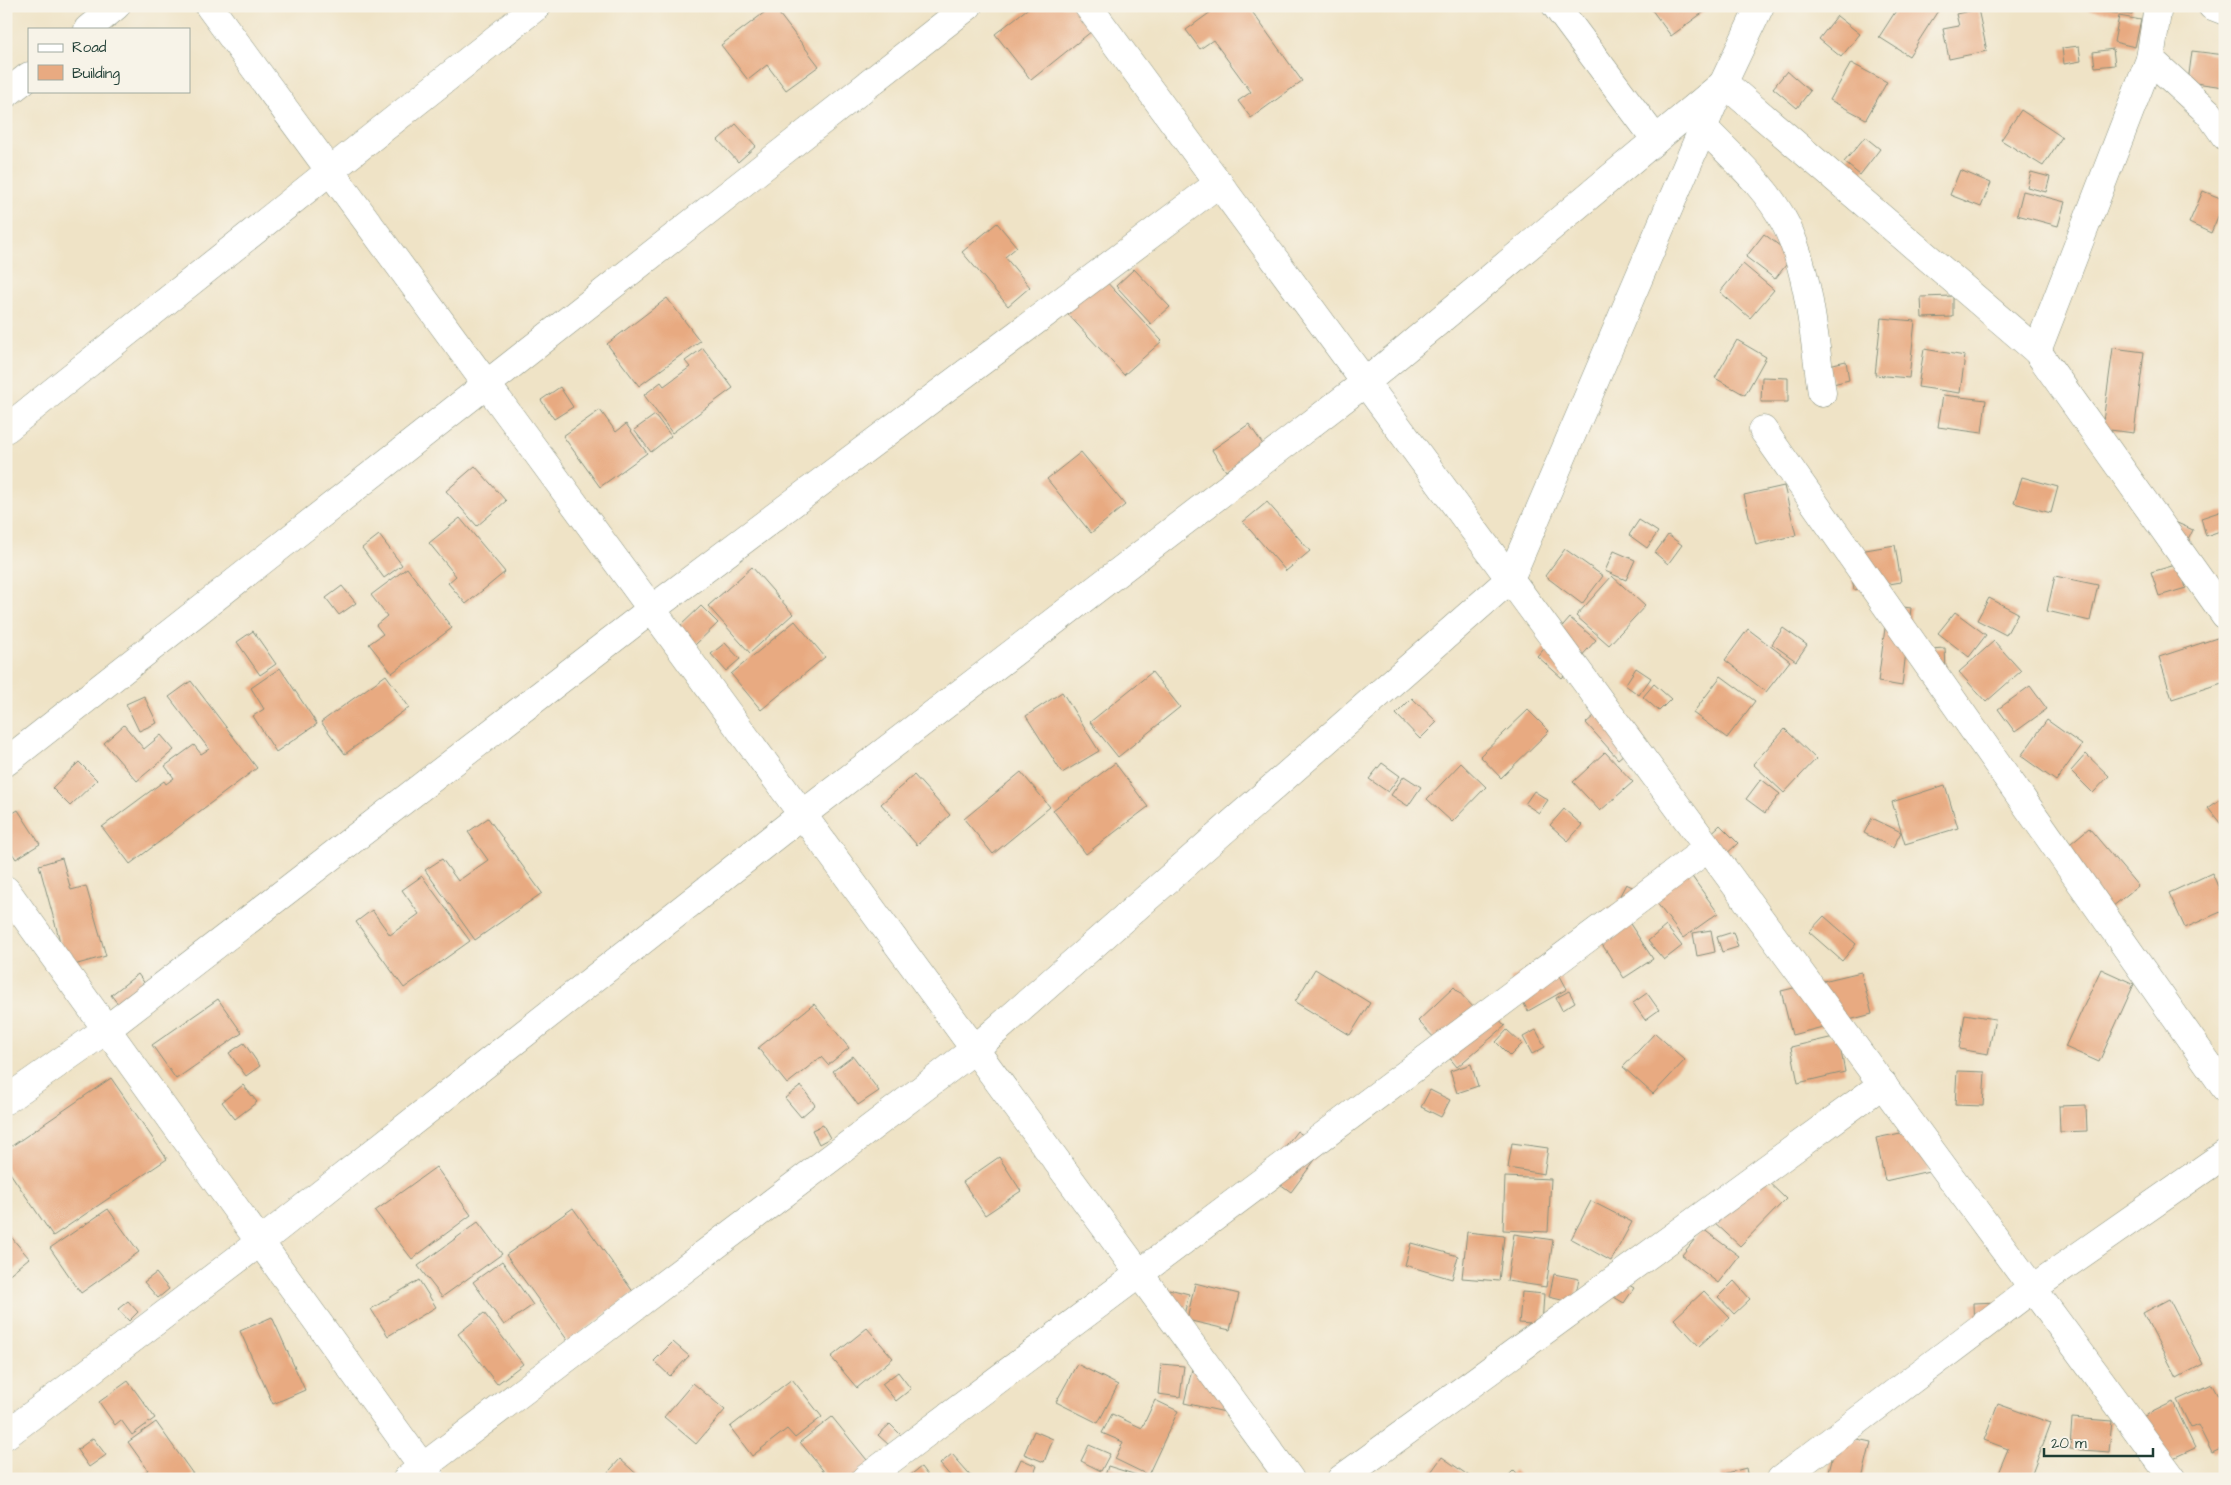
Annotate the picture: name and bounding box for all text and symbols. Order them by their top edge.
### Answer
legend [28,28,190,92]
text: Road [72,37,107,58]
text: Building [72,63,120,85]
scale bar [2044,1425,2152,1457]
text: 20 m [2051,1433,2087,1454]

